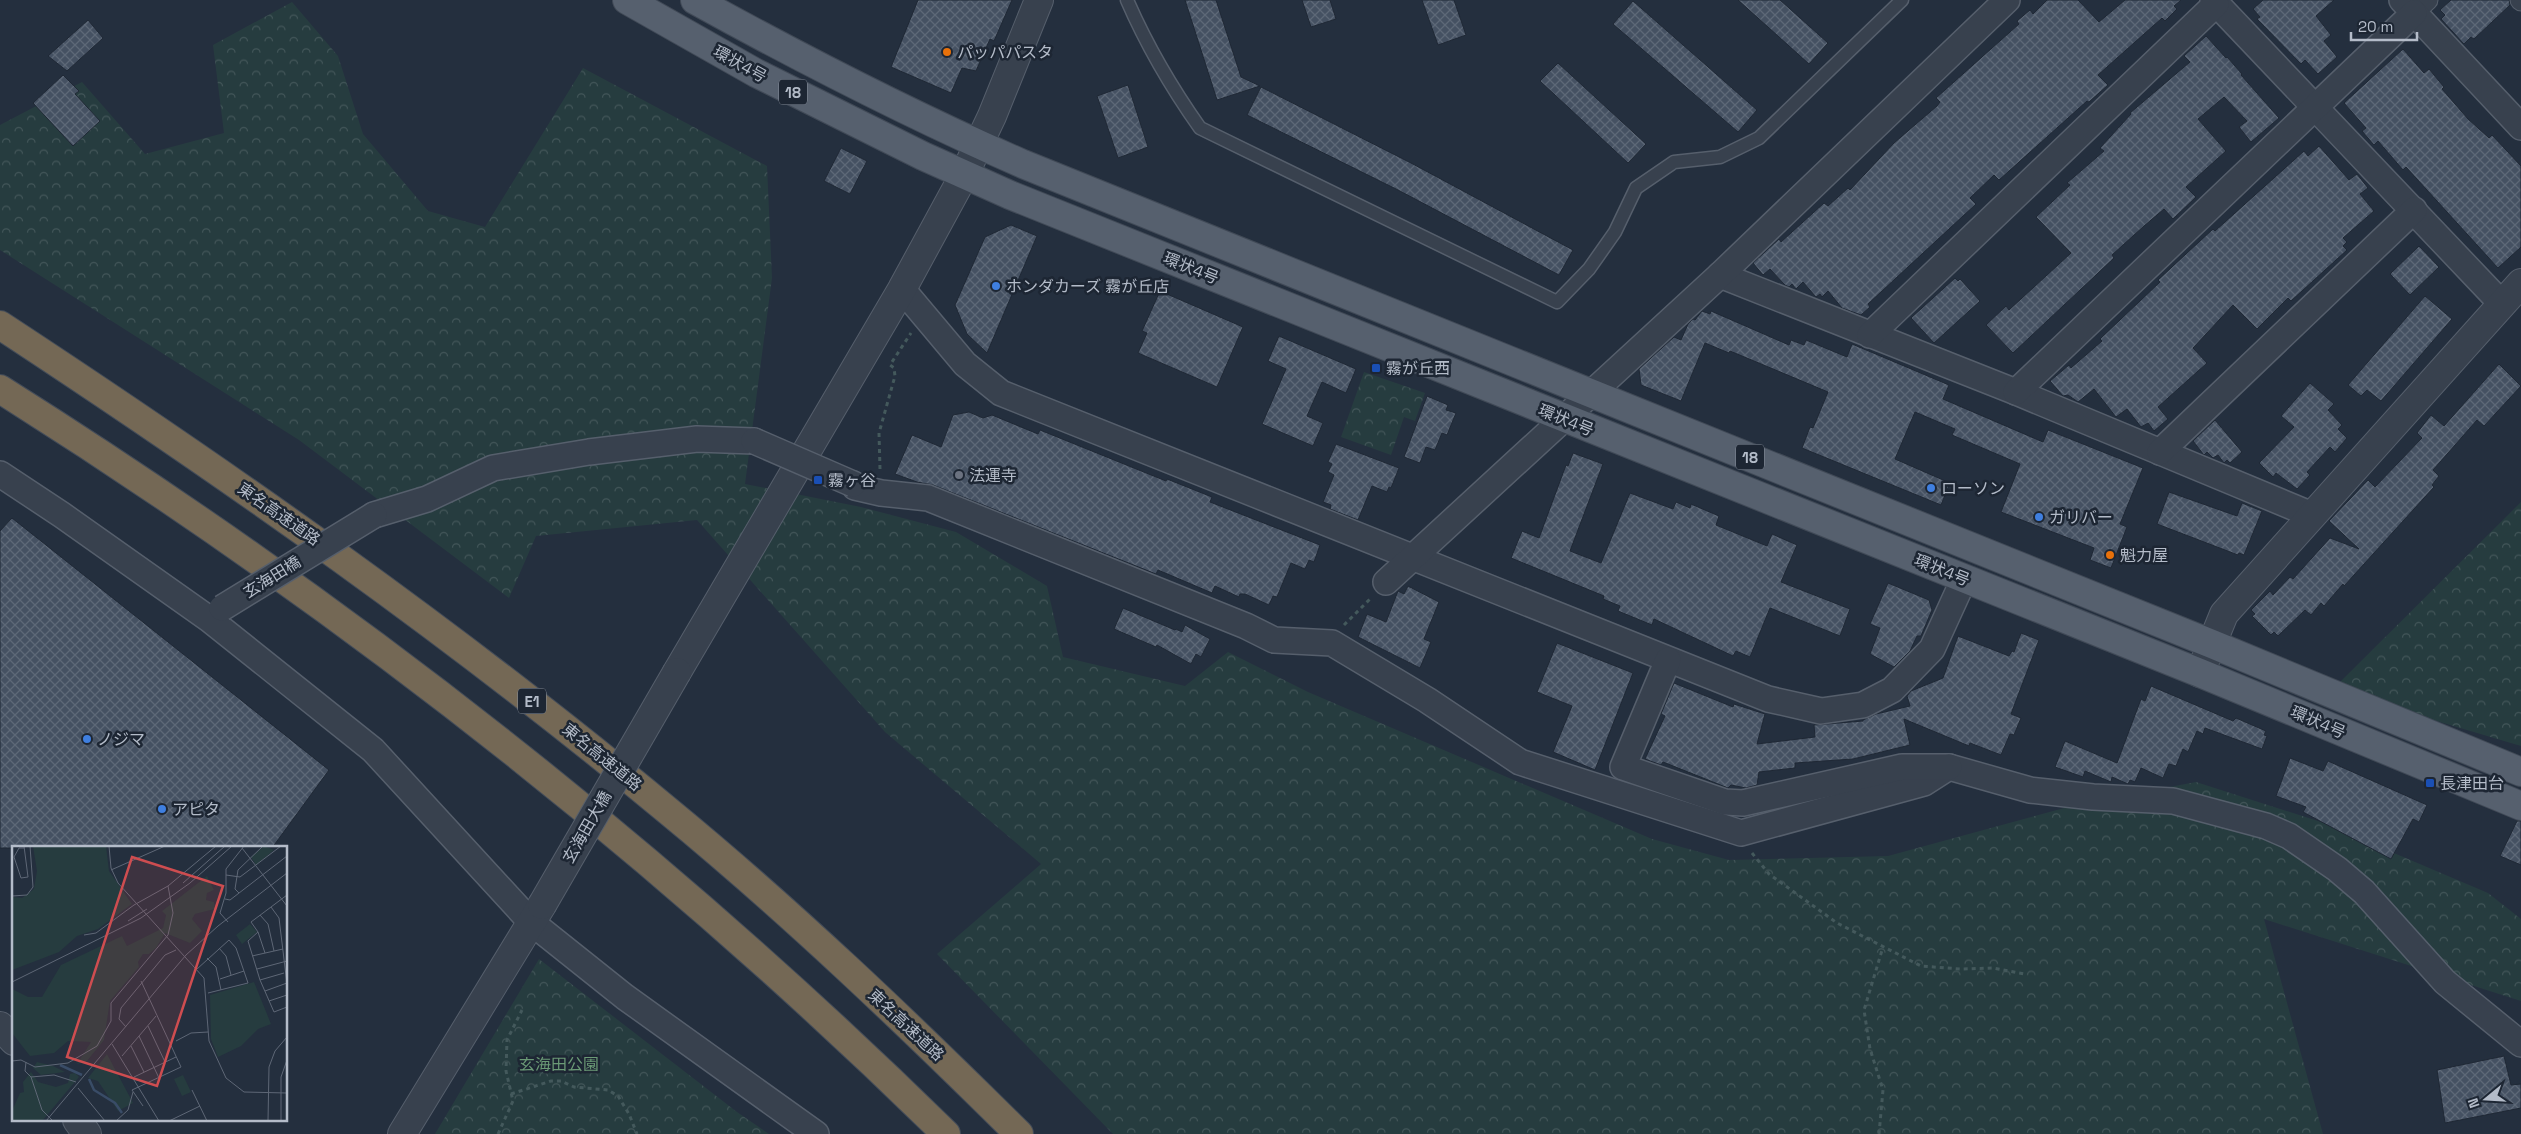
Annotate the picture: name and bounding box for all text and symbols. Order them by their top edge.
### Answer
scale bar [2351,10,2417,42]
text: 20 m [2358,17,2393,36]
street label: 環状4号 [710,41,770,87]
place label: パッパパスタ [957,42,1053,63]
marker: パッパパスタ [941,46,953,58]
road number: 18 [779,80,807,104]
street label: 環状4号 [1160,247,1222,289]
place label: ホンダカーズ 霧が丘店 [1006,276,1169,297]
marker: ホンダカーズ 霧が丘店 [990,280,1002,292]
place label: 霧が丘西 [1386,358,1450,379]
marker: 霧が丘西 [1370,362,1382,374]
street label: 環状4号 [1535,399,1597,441]
road number: 18 [1736,444,1764,470]
place label: 法運寺 [969,465,1017,486]
marker: 法運寺 [953,469,965,481]
place label: 霧ヶ谷 [828,470,876,491]
marker: 霧ヶ谷 [812,474,824,486]
street label: 東名高速道路 [234,478,324,550]
place label: ローソン [1941,478,2005,499]
marker: ローソン [1925,482,1937,494]
place label: ガリバー [2049,507,2113,528]
marker: ガリバー [2033,511,2045,523]
place label: 魁力屋 [2120,545,2168,566]
street label: 環状4号 [1911,549,1973,591]
marker: 魁力屋 [2104,549,2116,561]
street label: 玄海田橋 [239,551,305,603]
road number: E1 [518,688,546,714]
street label: 環状4号 [2287,701,2349,743]
street label: 東名高速道路 [558,719,646,795]
place label: ノジマ [97,729,145,750]
marker: ノジマ [81,733,93,745]
place label: 長津田台 [2440,773,2504,794]
marker: 長津田台 [2424,777,2436,789]
street label: 玄海田大橋 [558,787,616,867]
place label: アピタ [172,799,220,820]
marker: アピタ [156,803,168,815]
inset map [12,846,288,1122]
street label: 東名高速道路 [864,985,948,1065]
park label: 玄海田公園 [519,1054,599,1075]
north arrow [2461,1074,2511,1124]
text: N [2464,1096,2484,1110]

